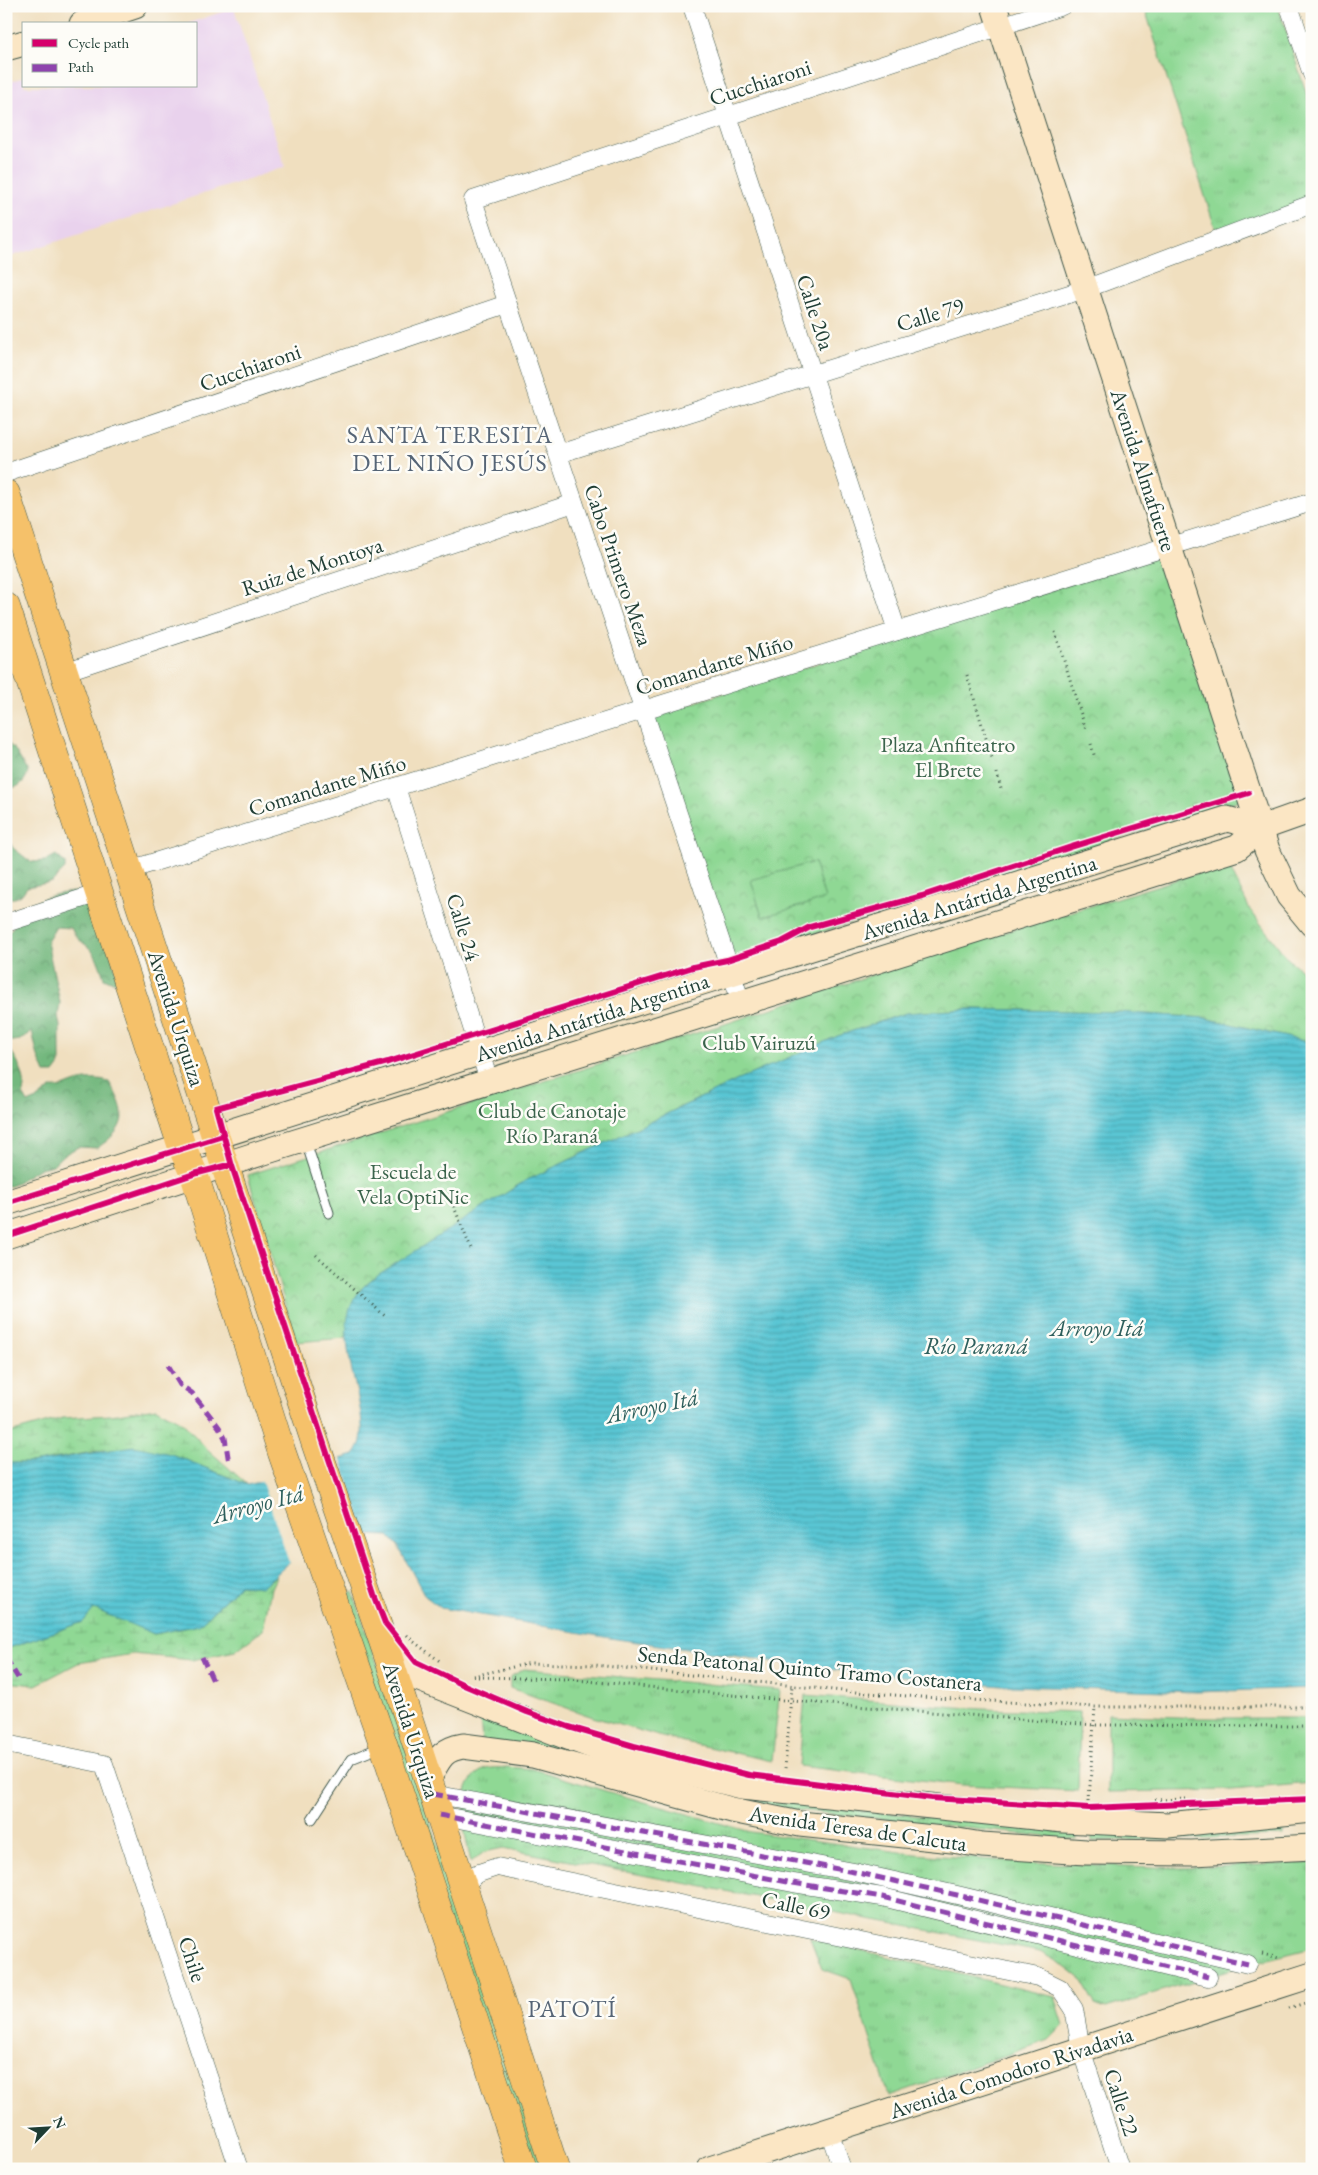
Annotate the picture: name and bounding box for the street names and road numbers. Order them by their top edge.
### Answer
street label: Cucchiaroni [706,52,815,113]
street label: Calle 20a [790,271,841,354]
street label: Calle 79 [893,290,968,338]
street label: Cucchiaroni [196,337,305,398]
street label: Avenida Almafuerte [1103,384,1184,555]
street label: Cabo Primero Meza [577,480,660,650]
street label: Ruiz de Montoya [238,530,387,603]
street label: Comandante Miño [632,627,797,702]
street label: Comandante Miño [245,748,410,823]
street label: Avenida Antártida Argentina [857,848,1100,947]
street label: Calle 24 [440,890,488,965]
street label: Avenida Urquiza [141,945,212,1090]
street label: Avenida Antártida Argentina [471,966,713,1069]
street label: Senda Peatonal Quinto Tramo Costanera [637,1639,983,1698]
street label: Avenida Urquiza [376,1657,447,1802]
street label: Avenida Teresa de Calcuta [746,1799,969,1858]
street label: Calle 69 [759,1884,833,1927]
street label: Chile [172,1933,214,1986]
street label: Avenida Comodoro Rivadavia [885,2019,1137,2126]
street label: Calle 22 [1097,2065,1146,2140]

